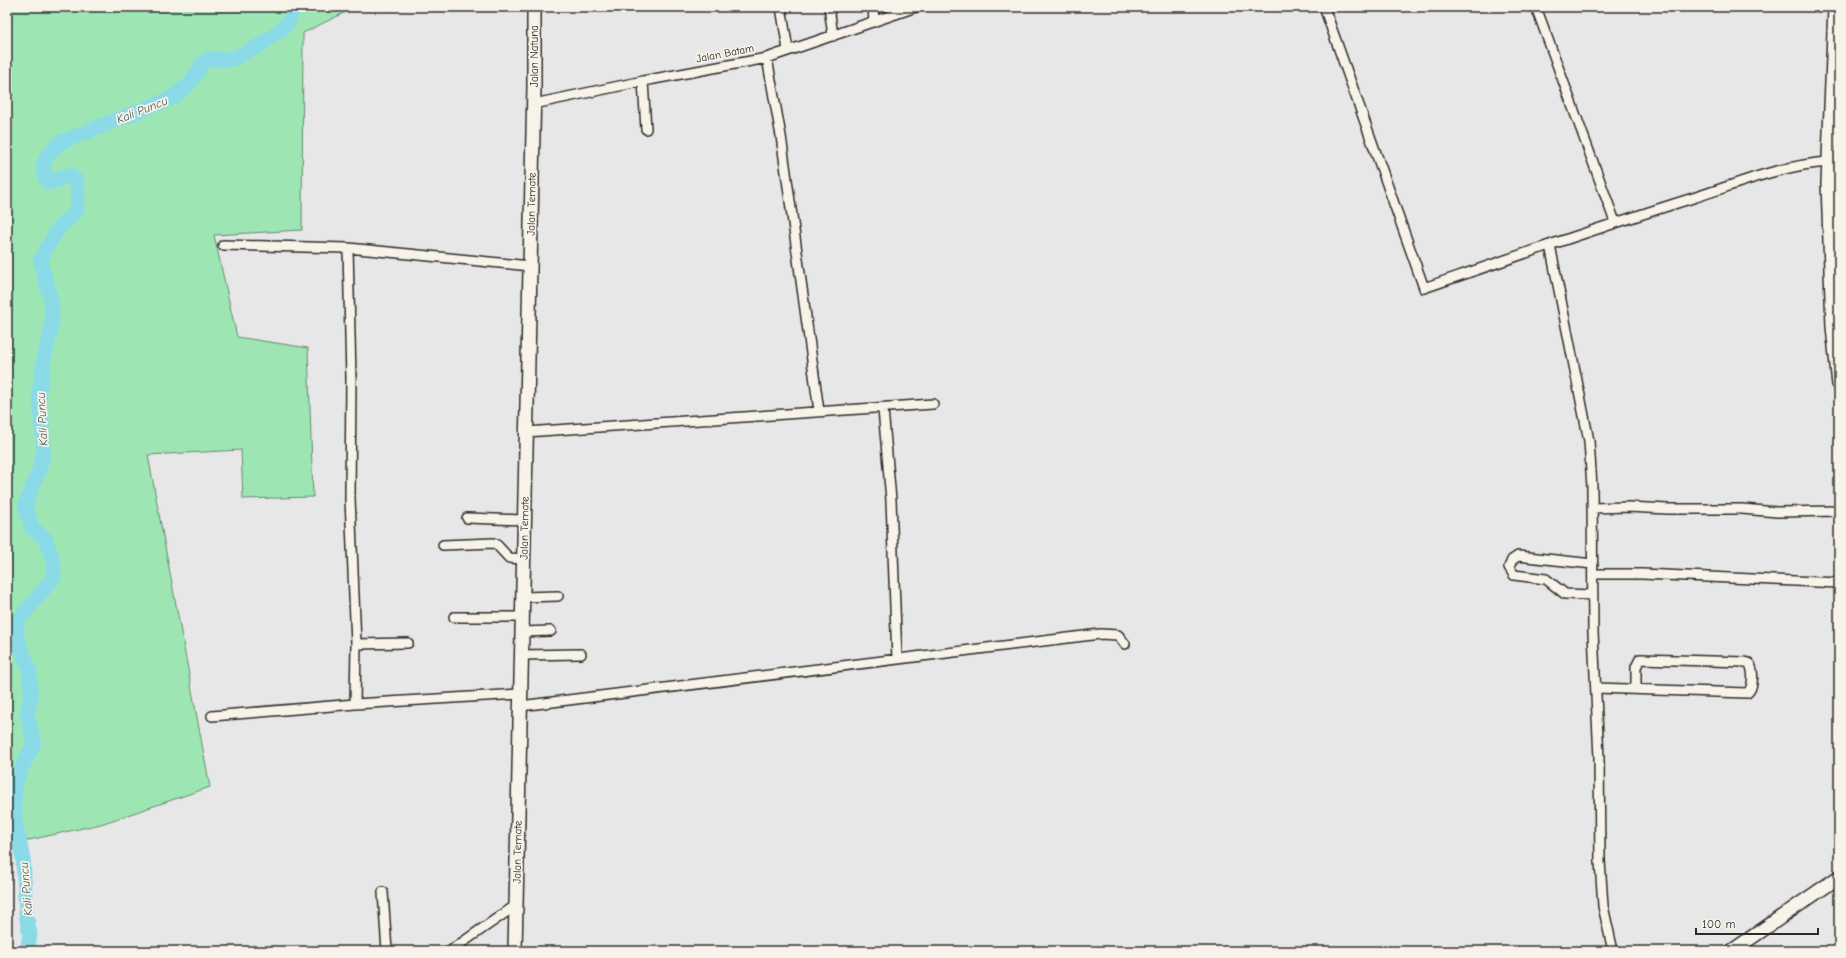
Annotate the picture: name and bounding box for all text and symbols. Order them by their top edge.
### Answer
street label: Jalan Natuna [528,25,541,87]
street label: Jalan Batam [695,42,755,65]
water label: Kali Puncu [114,93,170,127]
street label: Jalan Ternate [524,172,539,236]
water label: Kali Puncu [34,392,50,446]
street label: Jalan Ternate [517,496,532,560]
street label: Jalan Ternate [510,820,525,884]
water label: Kali Puncu [17,862,35,916]
scale bar [1696,910,1818,936]
text: 100 m [1702,917,1735,931]

